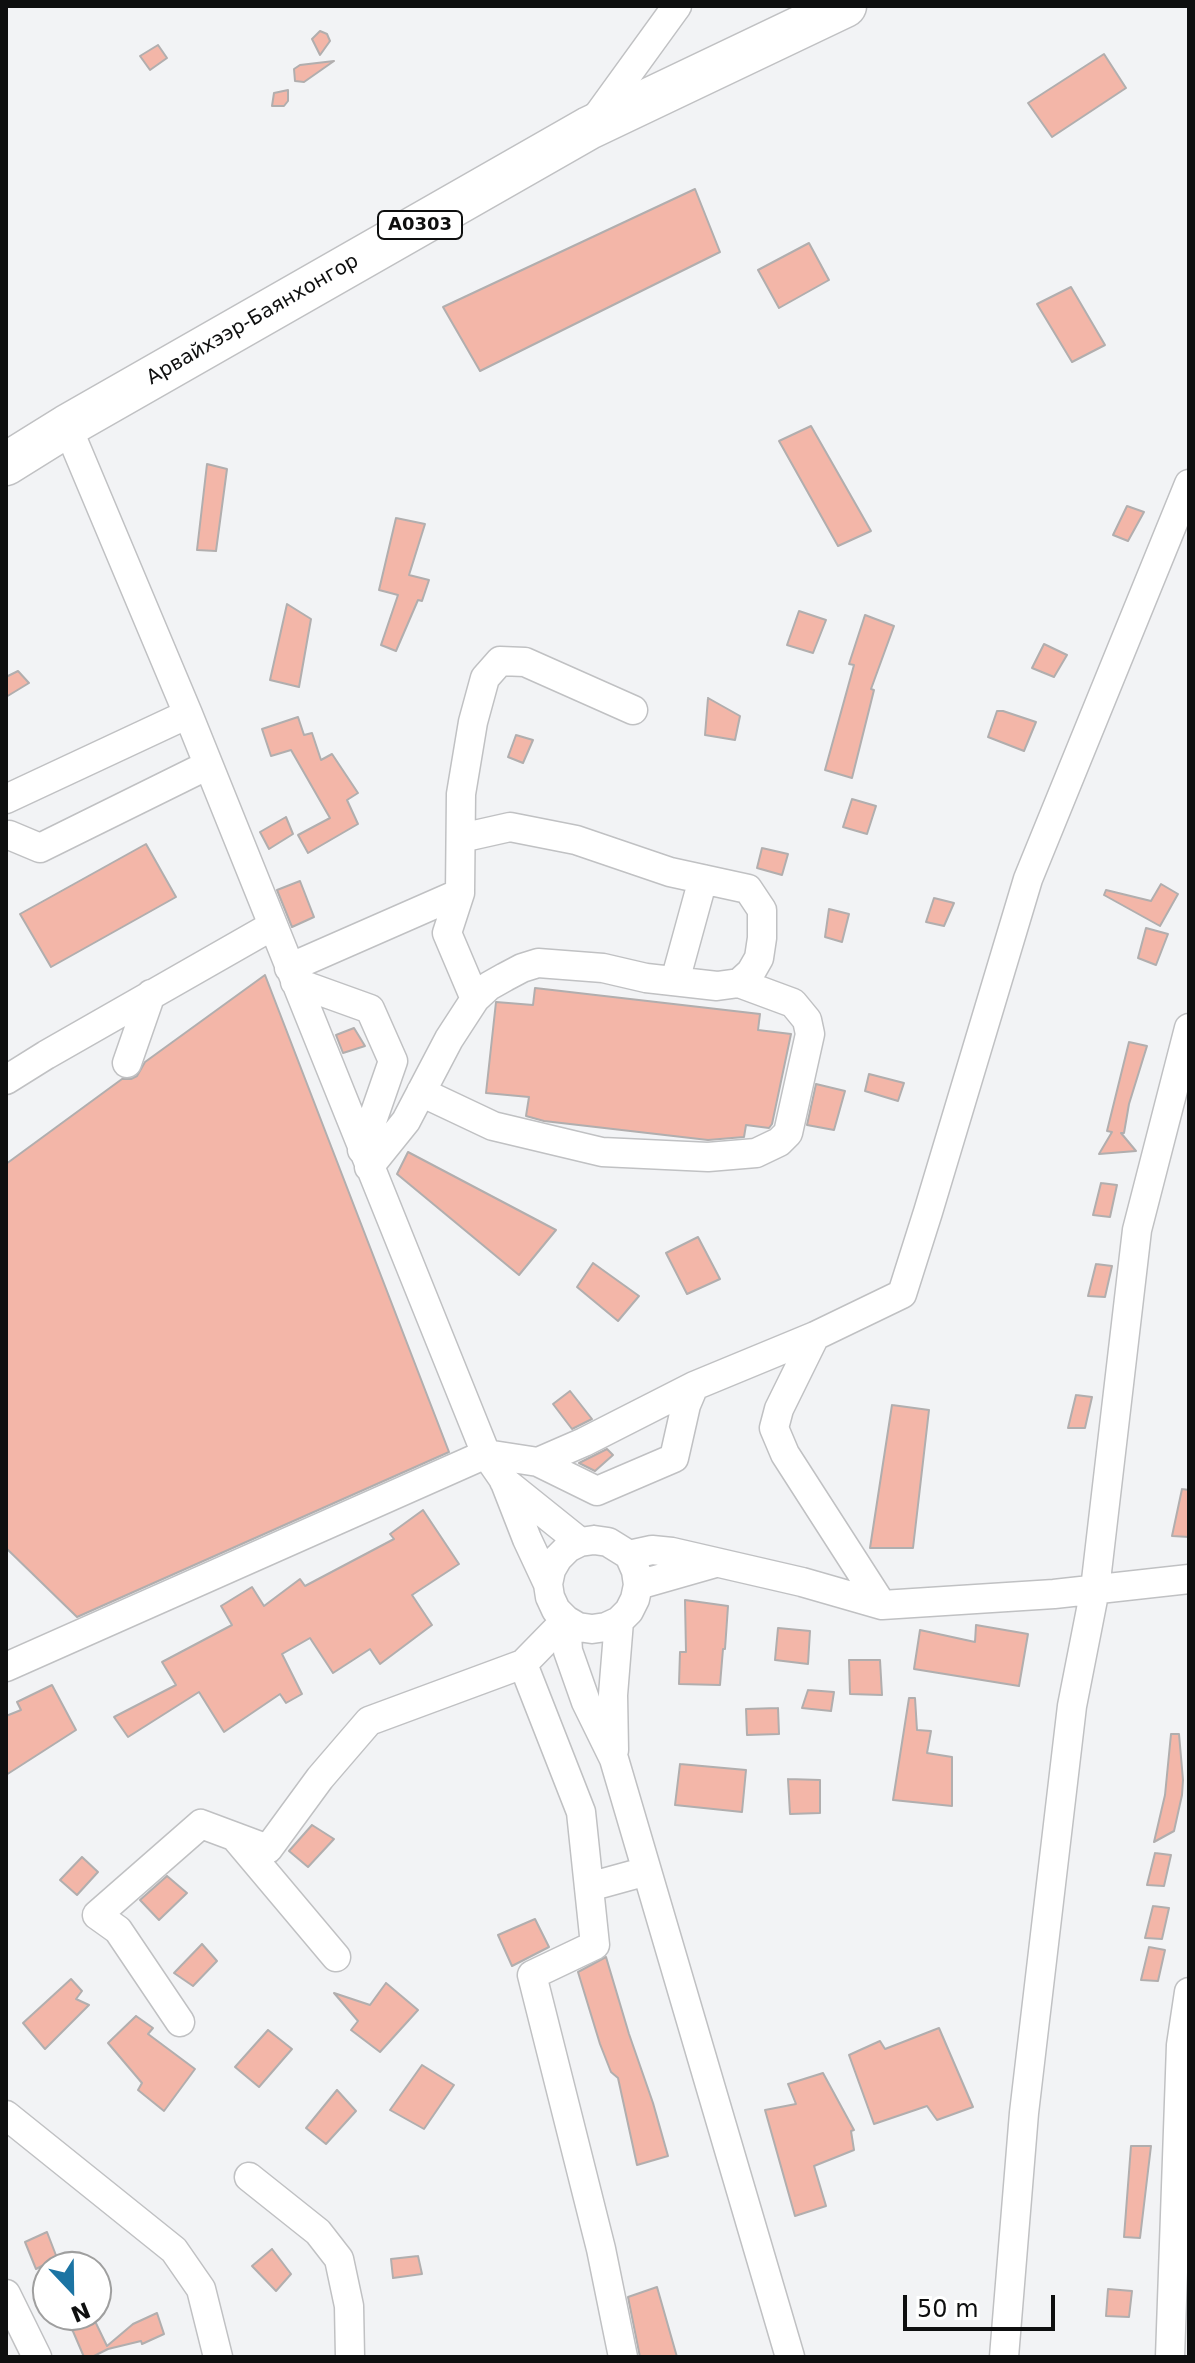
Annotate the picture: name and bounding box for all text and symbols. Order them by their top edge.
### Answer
road number: A0303 [378,211,462,239]
street label: Арвайхээр-Баянхонгор [143,249,363,391]
north arrow [32,2251,112,2331]
scale bar [907,2279,1059,2329]
text: 50 m [917,2295,979,2323]
text: N [67,2297,94,2327]

